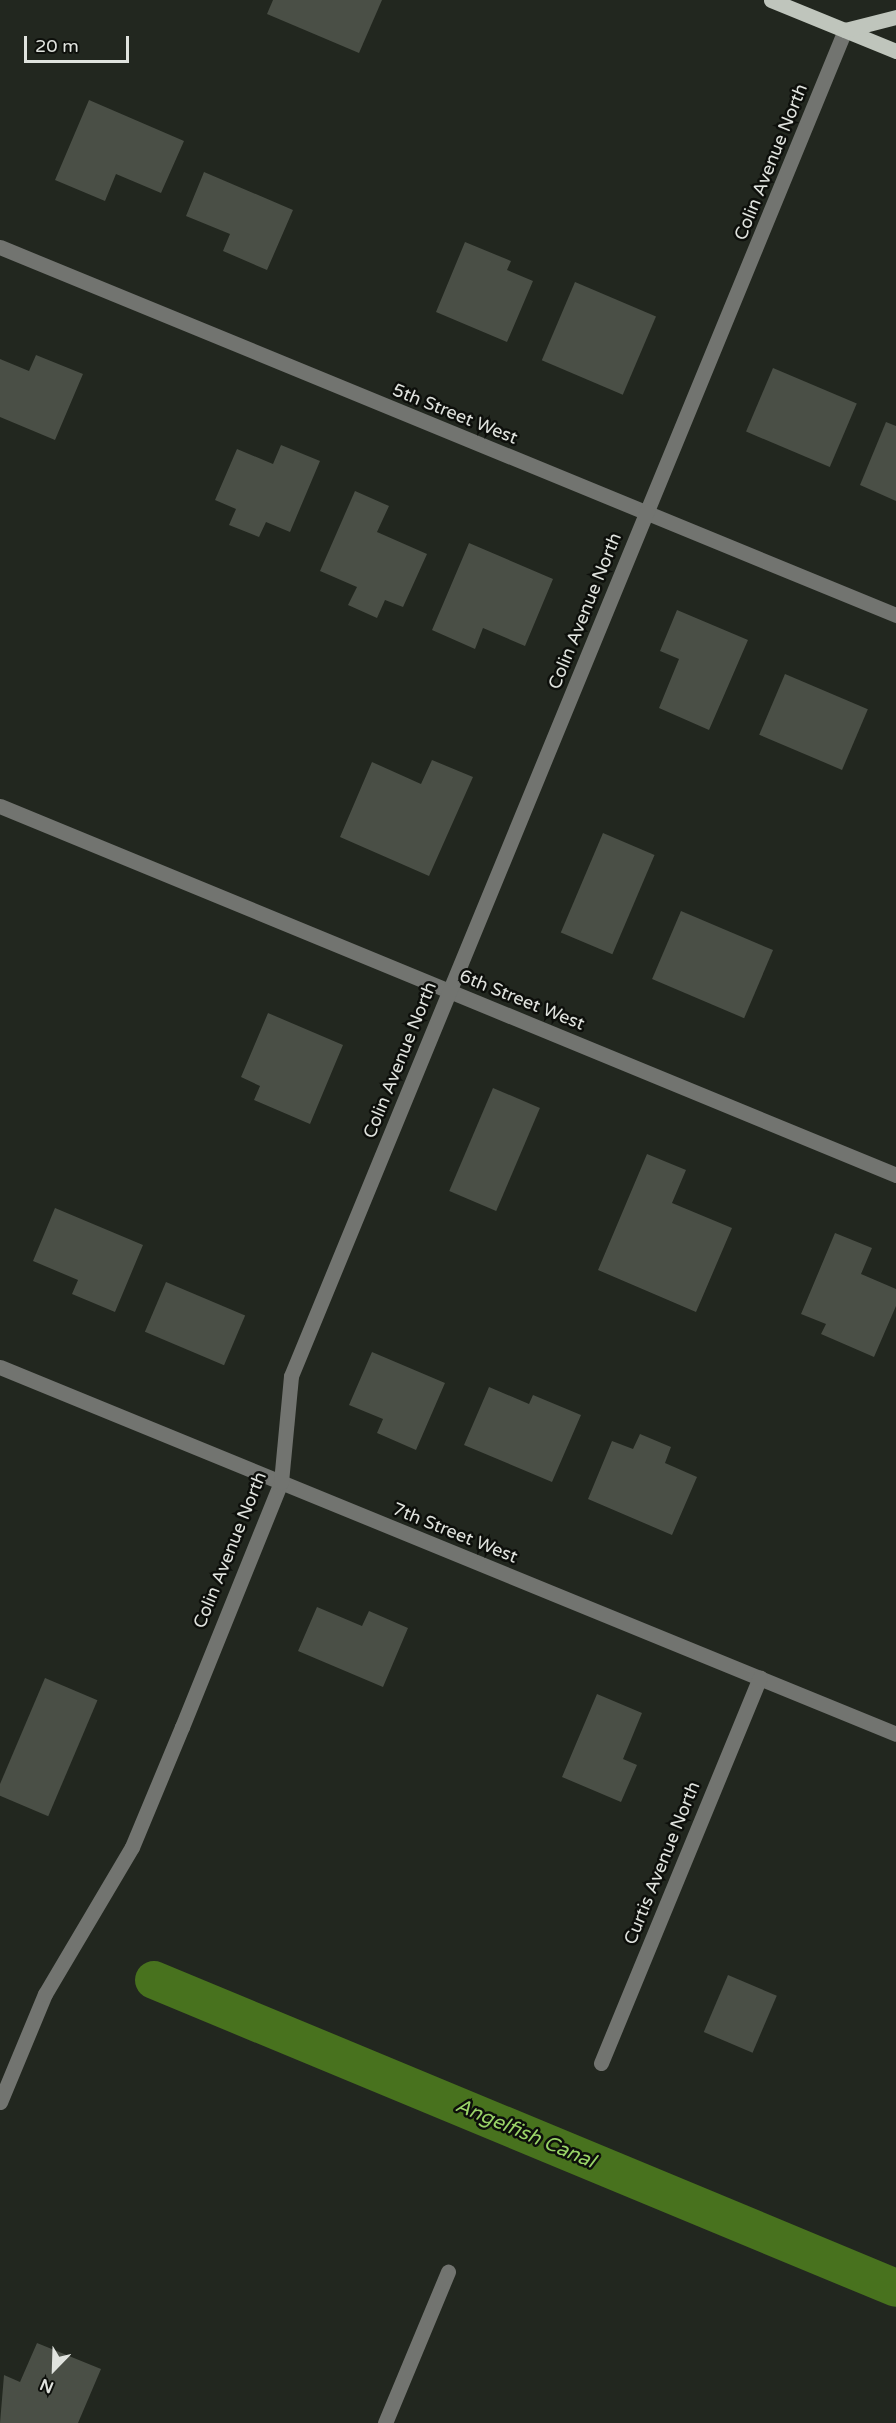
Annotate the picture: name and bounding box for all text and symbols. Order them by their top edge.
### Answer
scale bar [27,24,132,62]
text: 20 m [35,35,79,57]
street label: Colin Avenue North [730,81,812,243]
street label: 5th Street West [389,379,521,449]
street label: Colin Avenue North [544,530,626,692]
street label: 6th Street West [456,965,588,1035]
street label: Colin Avenue North [359,979,441,1141]
street label: Colin Avenue North [189,1469,271,1631]
street label: 7th Street West [389,1498,521,1568]
street label: Curtis Avenue North [619,1778,705,1948]
water label: Angelfish Canal [452,2094,598,2174]
north arrow [24,2339,84,2399]
text: N [37,2374,57,2397]

